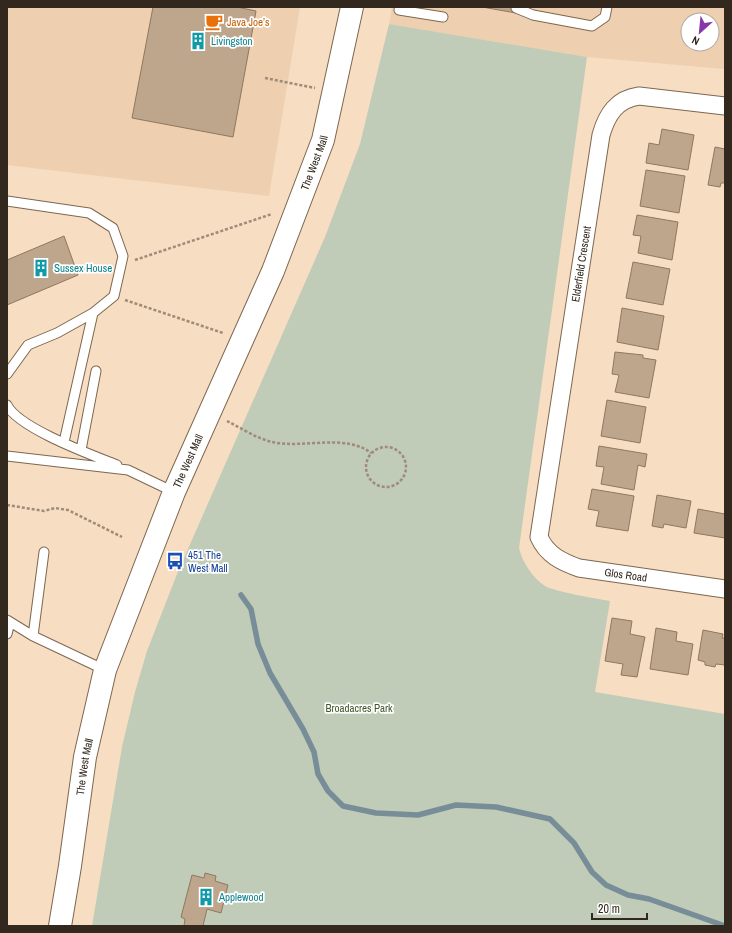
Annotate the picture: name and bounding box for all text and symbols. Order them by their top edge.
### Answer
cafe icon: Java Joe’s [204,12,224,32]
north arrow [680,12,720,52]
place label: Java Joe’s [227,15,270,29]
building icon: Livingston [188,31,208,51]
text: N [689,33,702,49]
place label: Livingston [211,34,253,48]
street label: The West Mall [297,134,331,192]
street label: Elderfield Crescent [568,225,594,303]
building icon: Sussex House [31,258,51,278]
place label: Sussex House [54,261,112,275]
street label: The West Mall [170,432,206,490]
place label: 451 The West Mall [188,548,227,575]
bus stop icon: 451 The West Mall [165,551,185,571]
street label: Glos Road [604,565,648,585]
park label: Broadacres Park [325,701,393,715]
street label: The West Mall [73,737,96,796]
building icon: Applewood [196,887,216,907]
place label: Applewood [218,890,264,904]
scale bar [592,895,647,921]
text: 20 m [598,901,620,917]

